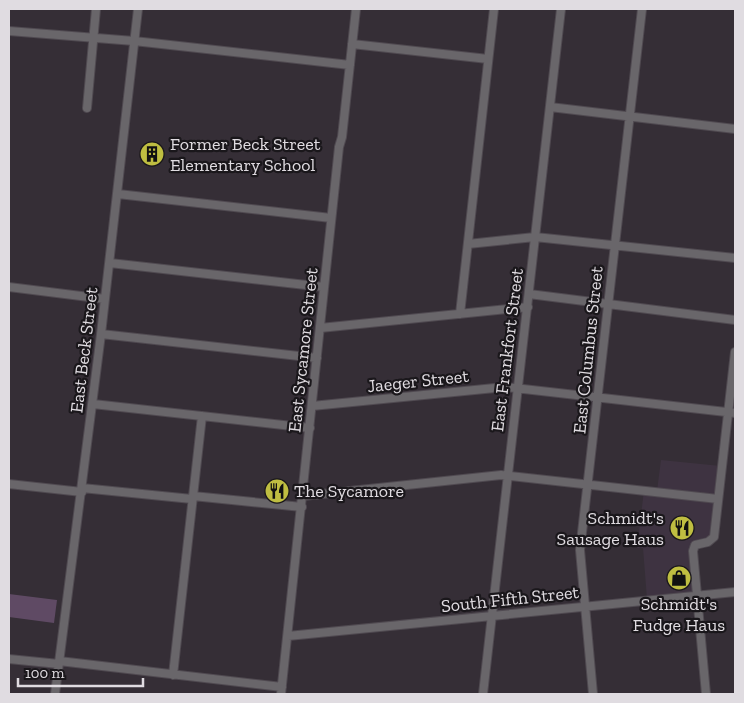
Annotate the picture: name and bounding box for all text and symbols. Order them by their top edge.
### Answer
place label: Former Beck Street Elementary School [170,133,321,176]
building icon: Former Beck Street Elementary School [139,141,165,167]
street label: East Columbus Street [568,265,608,435]
street label: East Sycamore Street [283,266,323,434]
street label: East Frankfort Street [486,267,528,433]
street label: East Beck Street [65,286,103,414]
street label: Jaeger Street [366,365,470,397]
restaurant icon: The Sycamore [264,478,290,504]
place label: The Sycamore [294,480,404,502]
place label: Schmidt's Sausage Haus [557,507,664,550]
restaurant icon: Schmidt's Sausage Haus [669,515,695,541]
shop icon: Schmidt's Fudge Haus [666,565,692,591]
street label: South Fifth Street [440,581,580,617]
place label: Schmidt's Fudge Haus [633,593,725,636]
scale bar [18,656,142,688]
text: 100 m [25,664,64,682]

